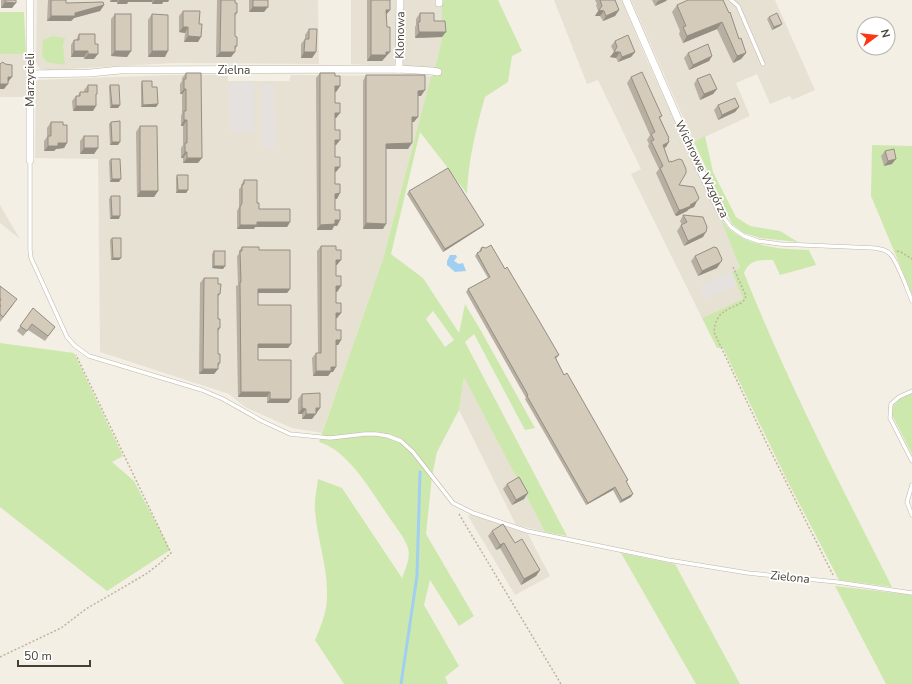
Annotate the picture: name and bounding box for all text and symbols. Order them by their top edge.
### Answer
street label: Klonowa [392,11,408,59]
north arrow [856,16,896,56]
text: N [877,28,893,39]
street label: Marzycieli [22,53,38,107]
street label: Zielna [218,62,250,78]
street label: Wichrowe Wzgórza [671,118,733,220]
street label: Zielona [769,567,811,587]
scale bar [18,642,90,668]
text: 50 m [24,648,52,664]

